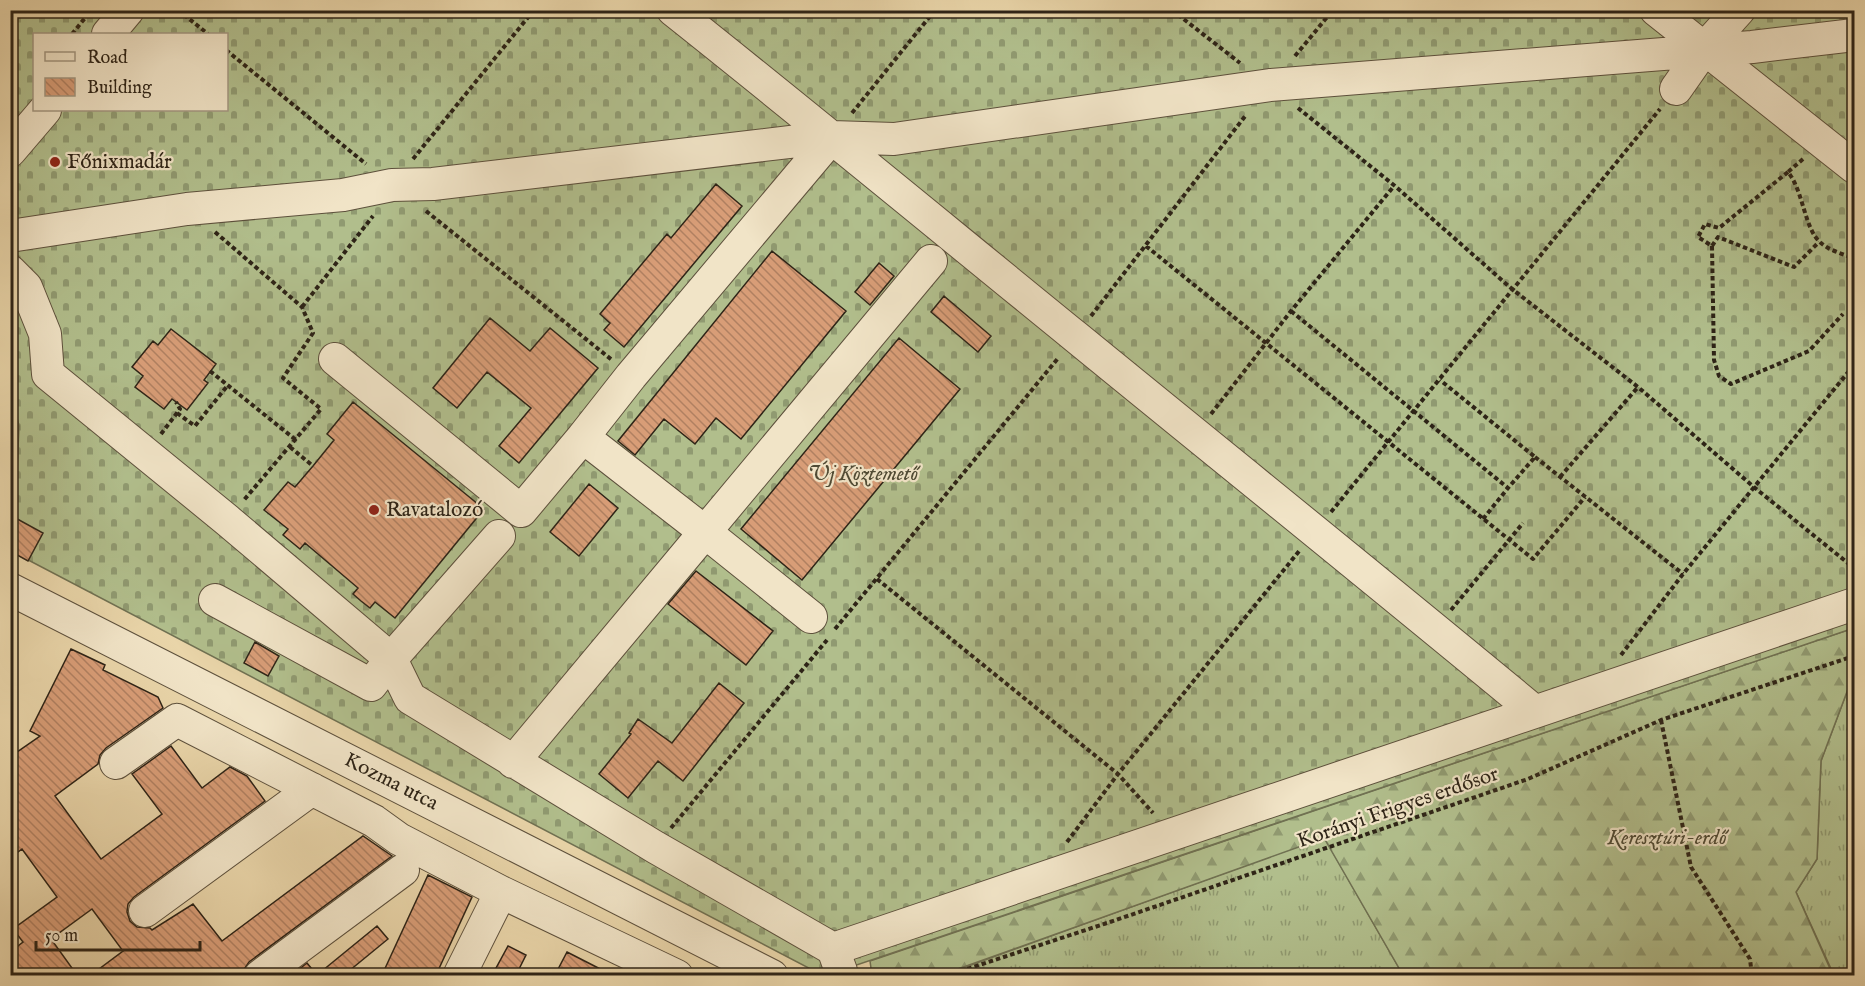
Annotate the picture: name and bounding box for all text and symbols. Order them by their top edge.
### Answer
legend [33,33,228,111]
text: Road [87,47,128,70]
text: Building [87,77,152,100]
place label: Főnixmadár [67,149,172,176]
marker: Főnixmadár [48,155,62,169]
park label: Új Köztemető [808,460,922,488]
place label: Ravatalozó [386,497,483,524]
marker: Ravatalozó [367,503,381,517]
street label: Kozma utca [339,747,443,818]
street label: Korányi Frigyes erdősor [1294,761,1502,855]
park label: Keresztúri-erdő [1606,825,1730,852]
scale bar [36,914,200,952]
text: 50 m [45,925,78,948]

